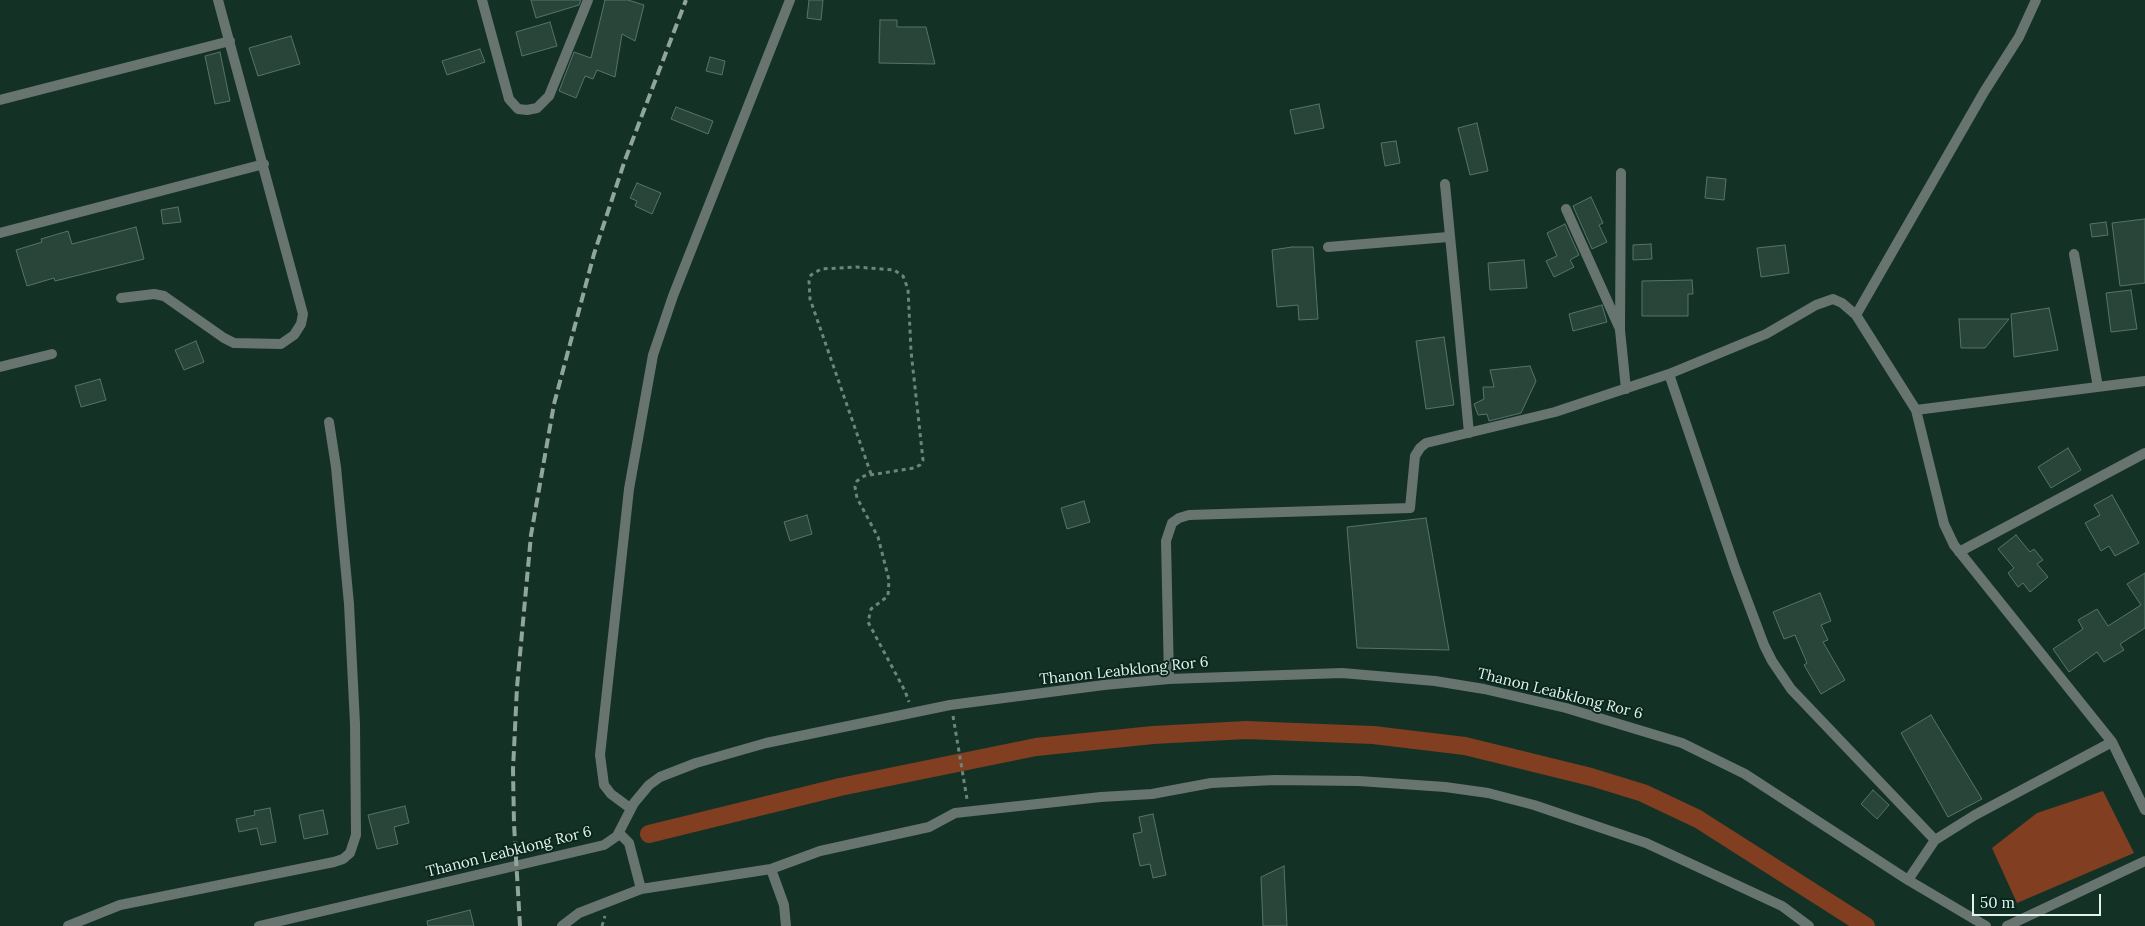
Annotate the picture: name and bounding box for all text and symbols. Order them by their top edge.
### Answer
street label: Thanon Leabklong Ror 6 [1039,653,1209,689]
street label: Thanon Leabklong Ror 6 [1475,665,1645,723]
street label: Thanon Leabklong Ror 6 [424,823,594,881]
scale bar [1975,884,2104,916]
text: 50 m [1980,893,2015,912]

